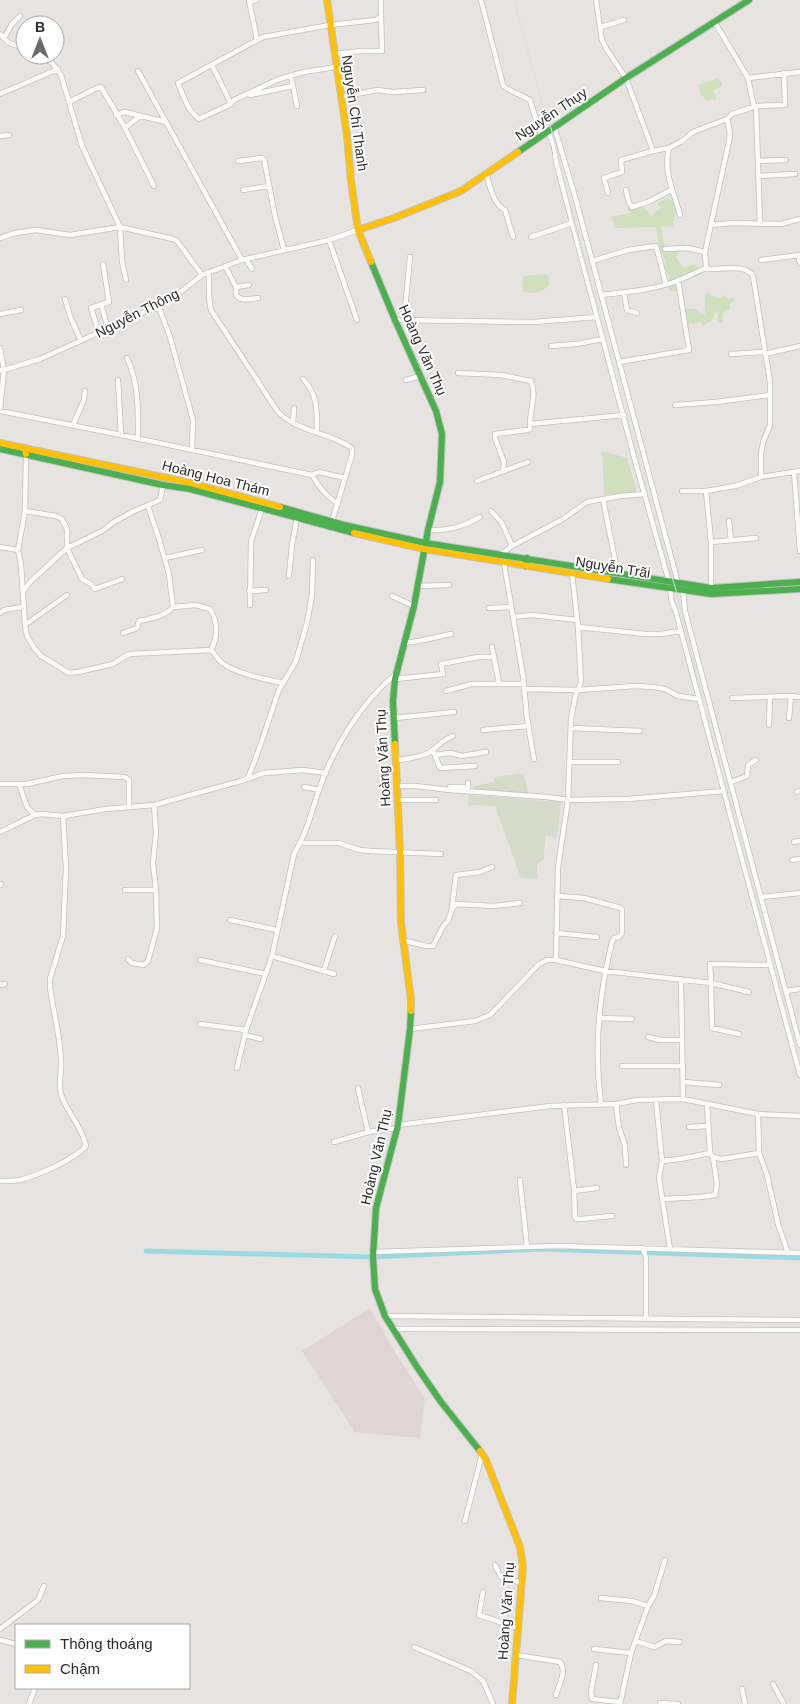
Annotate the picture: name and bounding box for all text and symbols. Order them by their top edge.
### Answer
north arrow [15,15,65,65]
text: B [35,19,45,35]
street label: Nguyễn Chí Thanh [339,54,371,172]
street label: Nguyễn Thụy [512,84,590,144]
street label: Nguyễn Thông [93,285,181,341]
street label: Hoàng Văn Thụ [396,302,450,398]
street label: Hoàng Hoa Thám [161,457,271,499]
street label: Nguyễn Trãi [574,553,652,581]
street label: Hoàng Văn Thụ [372,709,394,807]
street label: Hoàng Văn Thụ [357,1108,395,1206]
street label: Hoàng Văn Thụ [495,1562,517,1660]
legend [15,1624,190,1689]
text: Thông thoáng [60,1635,153,1652]
text: Chậm [60,1660,100,1677]

